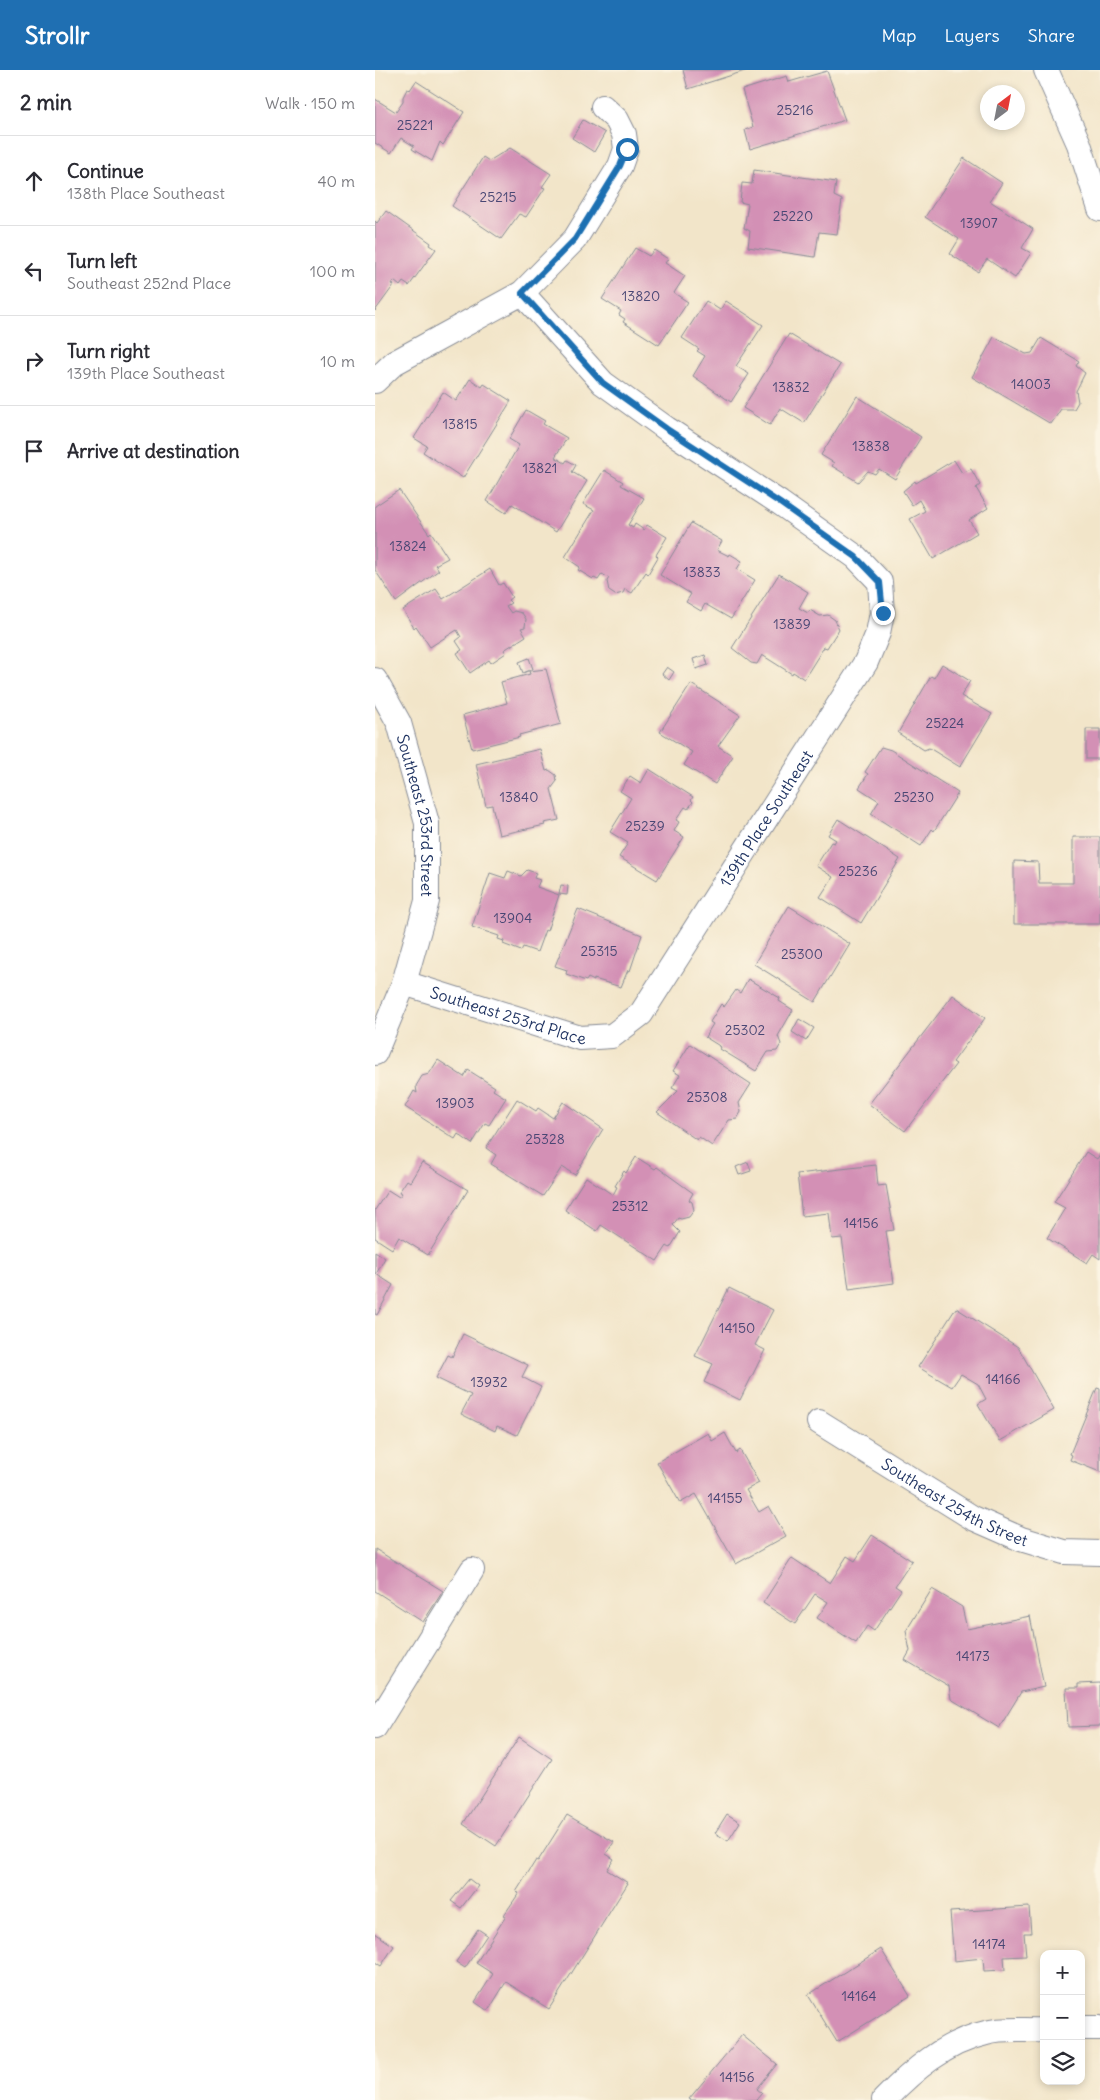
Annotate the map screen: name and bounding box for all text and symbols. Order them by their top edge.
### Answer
text: Strollr [25,20,90,50]
text: Map [881,24,916,47]
text: Layers [944,24,1000,47]
text: Share [1028,24,1075,47]
north arrow [980,85,1025,130]
text: 2 min [20,89,72,116]
text: Walk · 150 m [265,93,355,113]
house number: 25216 [776,101,814,119]
house number: 25221 [397,116,433,134]
route start [616,138,639,161]
text: Continue [67,159,144,183]
icon: ahead [20,167,48,195]
text: 40 m [317,171,355,191]
text: 138th Place Southeast [67,183,225,203]
house number: 25215 [479,188,517,206]
house number: 25220 [773,207,813,225]
house number: 13907 [960,214,998,232]
text: Turn left [67,249,137,273]
icon: left [20,257,48,285]
text: 100 m [310,261,355,281]
text: Southeast 252nd Place [67,273,231,293]
house number: 13820 [622,287,660,305]
text: Turn right [67,339,150,363]
icon: right [20,347,48,375]
text: 10 m [320,351,355,371]
text: 139th Place Southeast [67,363,225,383]
house number: 14003 [1011,375,1051,393]
house number: 13832 [772,378,810,396]
house number: 13815 [442,415,478,433]
icon: arrive [20,437,48,465]
house number: 13838 [852,437,890,455]
text: Arrive at destination [67,439,240,463]
house number: 13821 [523,459,557,477]
house number: 13824 [389,537,427,555]
house number: 13833 [683,563,721,581]
route end [872,602,895,625]
house number: 13839 [773,615,811,633]
house number: 25224 [926,714,964,732]
street label: Southeast 253rd Street [393,732,437,897]
street label: 139th Place Southeast [715,746,817,890]
house number: 13840 [500,788,538,806]
house number: 25230 [894,788,934,806]
house number: 25239 [625,817,665,835]
house number: 25236 [838,862,878,880]
house number: 13904 [494,909,532,927]
house number: 25315 [580,942,618,960]
house number: 25300 [781,945,823,963]
street label: Southeast 253rd Place [428,982,586,1048]
house number: 25302 [725,1021,766,1039]
house number: 25308 [687,1088,727,1106]
house number: 13903 [436,1094,474,1112]
house number: 25328 [525,1130,565,1148]
house number: 25312 [612,1197,649,1215]
house number: 14156 [843,1214,879,1232]
house number: 14150 [719,1319,755,1337]
house number: 14166 [985,1370,1021,1388]
house number: 13932 [470,1373,508,1391]
street label: Southeast 254th Street [878,1454,1031,1551]
house number: 14155 [707,1489,743,1507]
house number: 14173 [956,1647,990,1665]
house number: 14174 [972,1935,1006,1953]
map controls [1040,1950,1085,2085]
button: + [1040,1950,1085,1995]
house number: 14164 [841,1987,877,2005]
button: − [1040,1995,1085,2040]
button: layers [1040,2040,1085,2085]
house number: 14156 [719,2068,755,2086]

